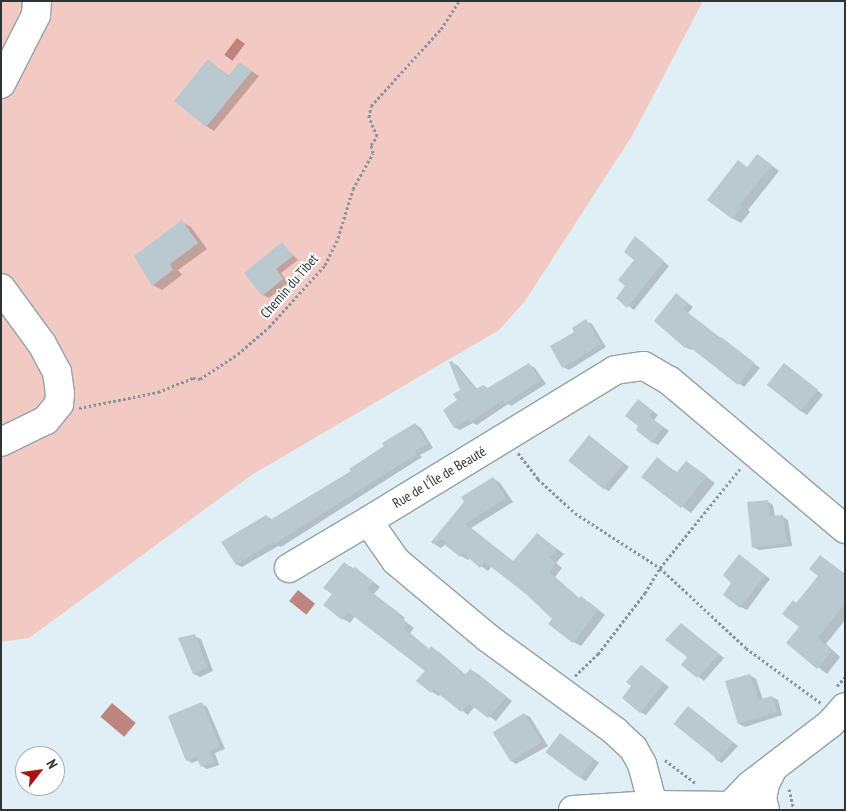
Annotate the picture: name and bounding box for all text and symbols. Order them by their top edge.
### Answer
street label: Chemin du Tibet [257,250,321,322]
street label: Rue de l'Île de Beauté [389,443,489,511]
north arrow [15,746,65,796]
text: N [42,756,62,772]

